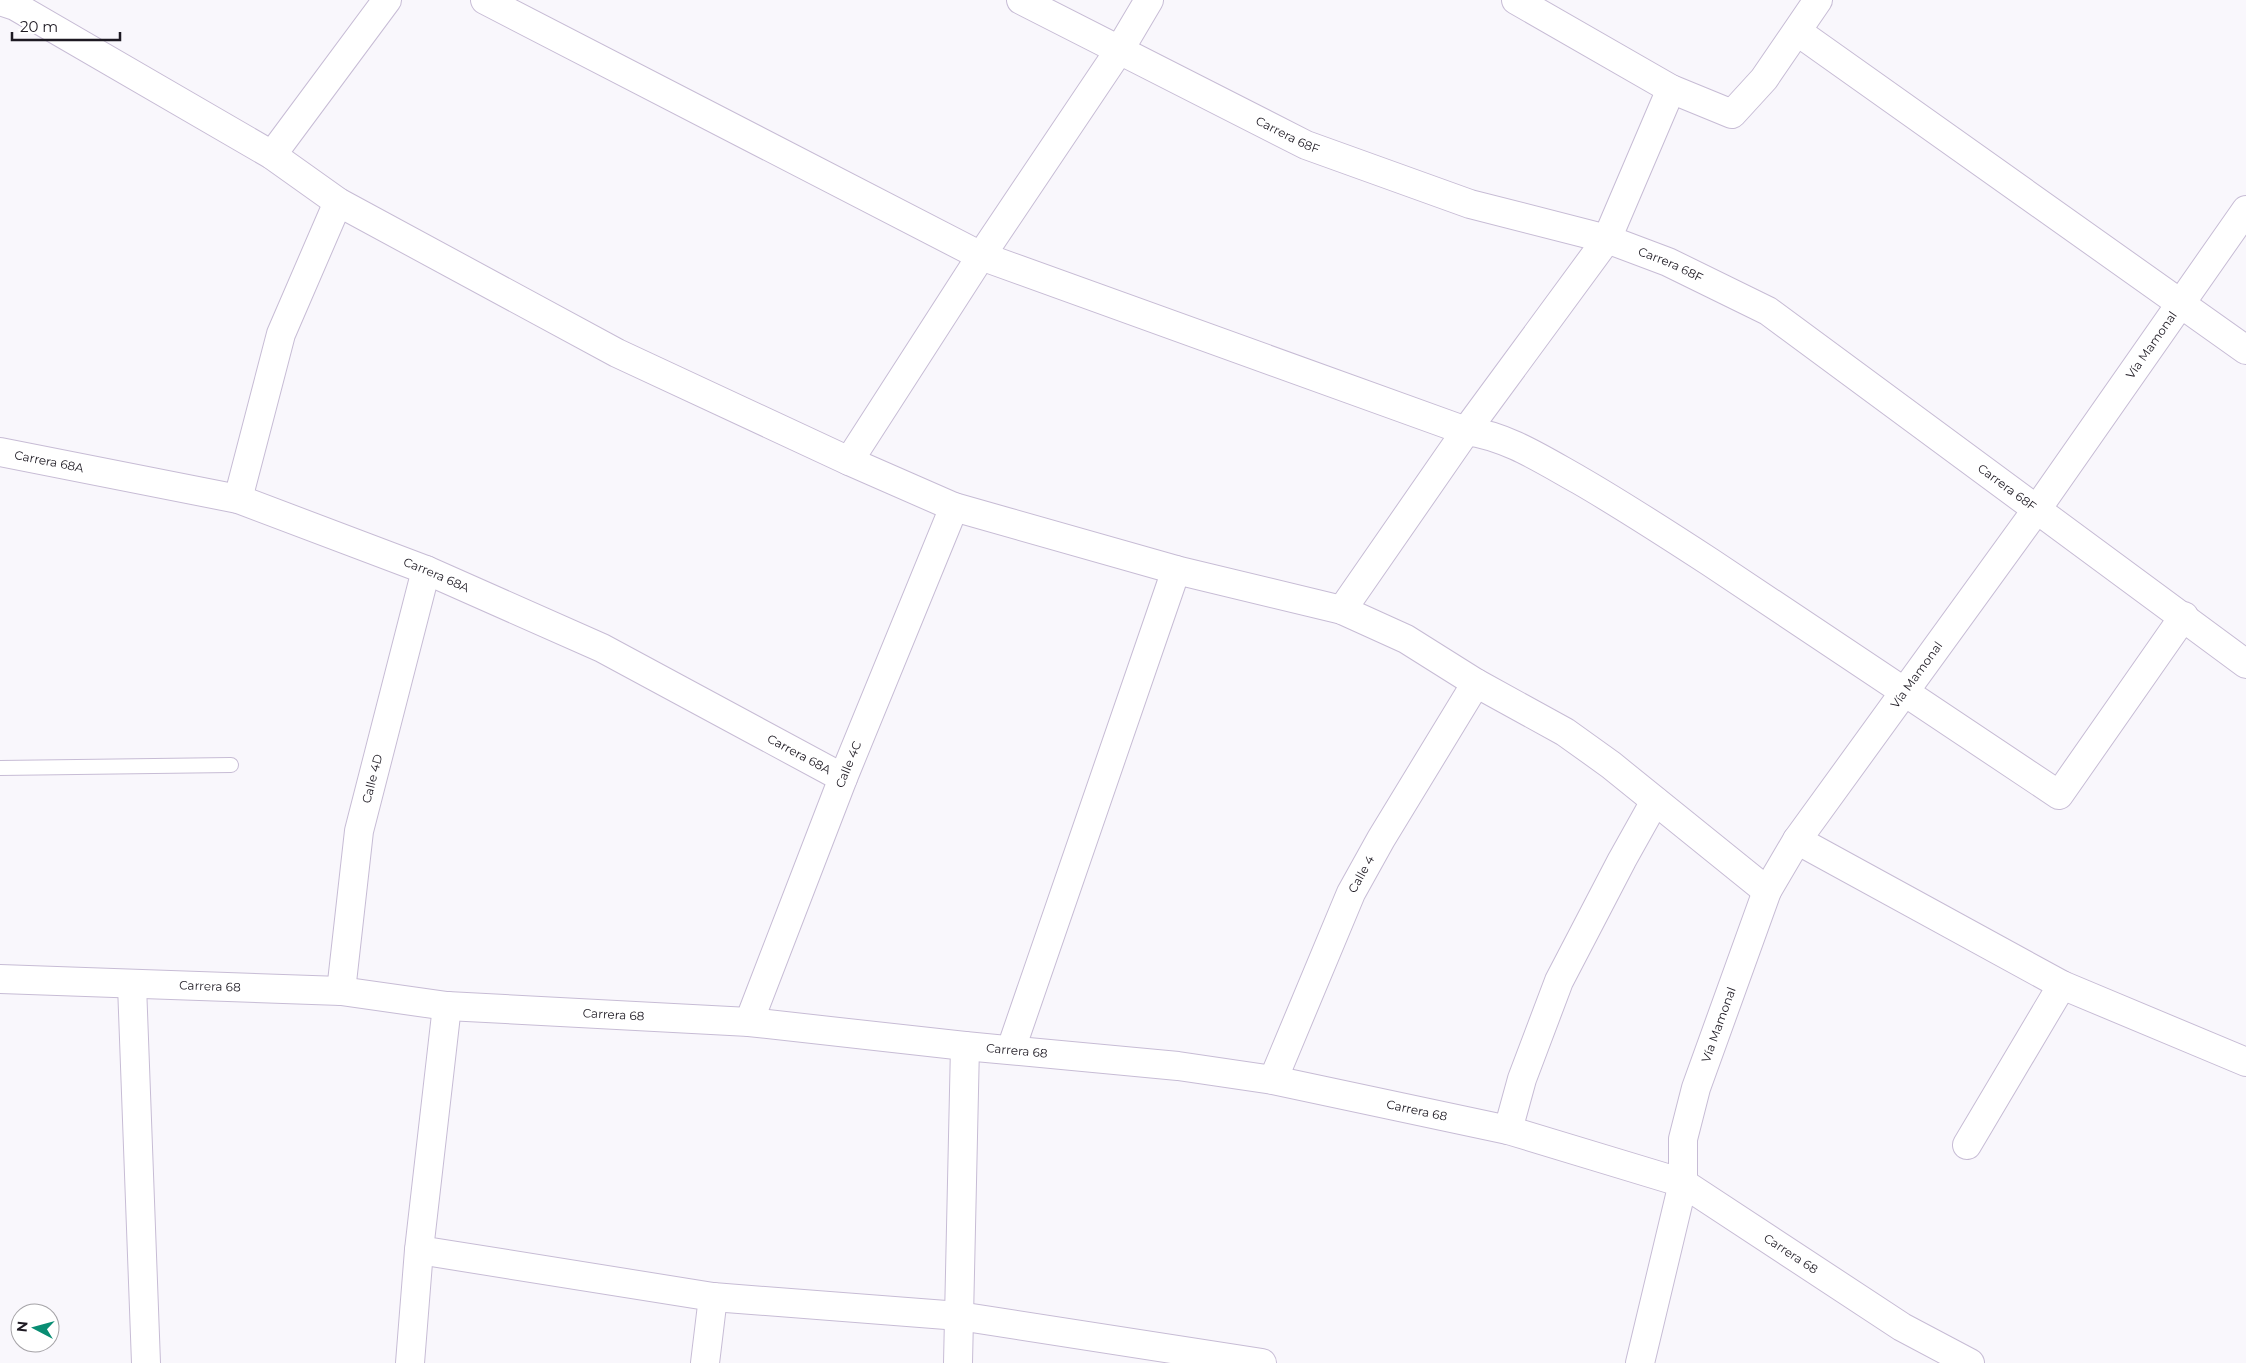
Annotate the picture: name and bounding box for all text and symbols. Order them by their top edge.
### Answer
scale bar [12,10,120,42]
text: 20 m [20,17,58,36]
street label: Carrera 68F [1253,113,1322,156]
street label: Carrera 68F [1636,243,1706,285]
street label: Vía Mamonal [2122,308,2180,382]
street label: Carrera 68A [13,447,85,475]
street label: Carrera 68F [1975,460,2040,514]
street label: Carrera 68A [401,554,472,595]
street label: Vía Mamonal [1887,638,1945,711]
street label: Carrera 68A [765,731,834,777]
street label: Calle 4C [832,738,864,790]
street label: Calle 4D [358,752,385,805]
street label: Calle 4 [1345,853,1377,895]
street label: Carrera 68 [179,977,241,994]
street label: Vía Mamonal [1698,985,1739,1064]
street label: Carrera 68 [582,1005,645,1023]
street label: Carrera 68 [985,1040,1049,1061]
street label: Carrera 68 [1385,1096,1449,1124]
street label: Carrera 68 [1761,1230,1821,1277]
north arrow [10,1303,60,1353]
text: N [13,1320,32,1333]

